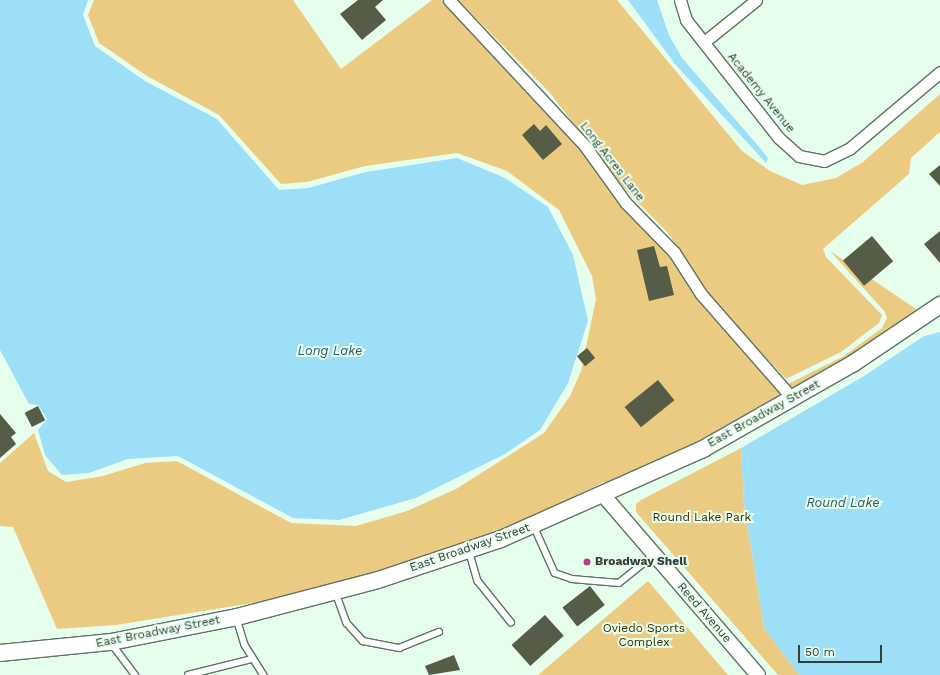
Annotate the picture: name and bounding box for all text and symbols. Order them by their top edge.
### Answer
street label: Academy Avenue [724,50,798,136]
street label: Long Acres Lane [576,119,648,205]
water label: Long Lake [298,343,362,359]
street label: East Broadway Street [705,377,823,451]
water label: Round Lake [806,495,880,511]
park label: Round Lake Park [653,511,751,525]
street label: East Broadway Street [408,521,532,575]
place label: Broadway Shell [595,555,687,569]
marker: Broadway Shell [582,557,592,567]
street label: Reed Avenue [674,580,734,646]
street label: East Broadway Street [94,613,222,651]
park label: Oviedo Sports Complex [603,622,685,650]
scale bar [800,637,884,663]
text: 50 m [805,645,835,659]

